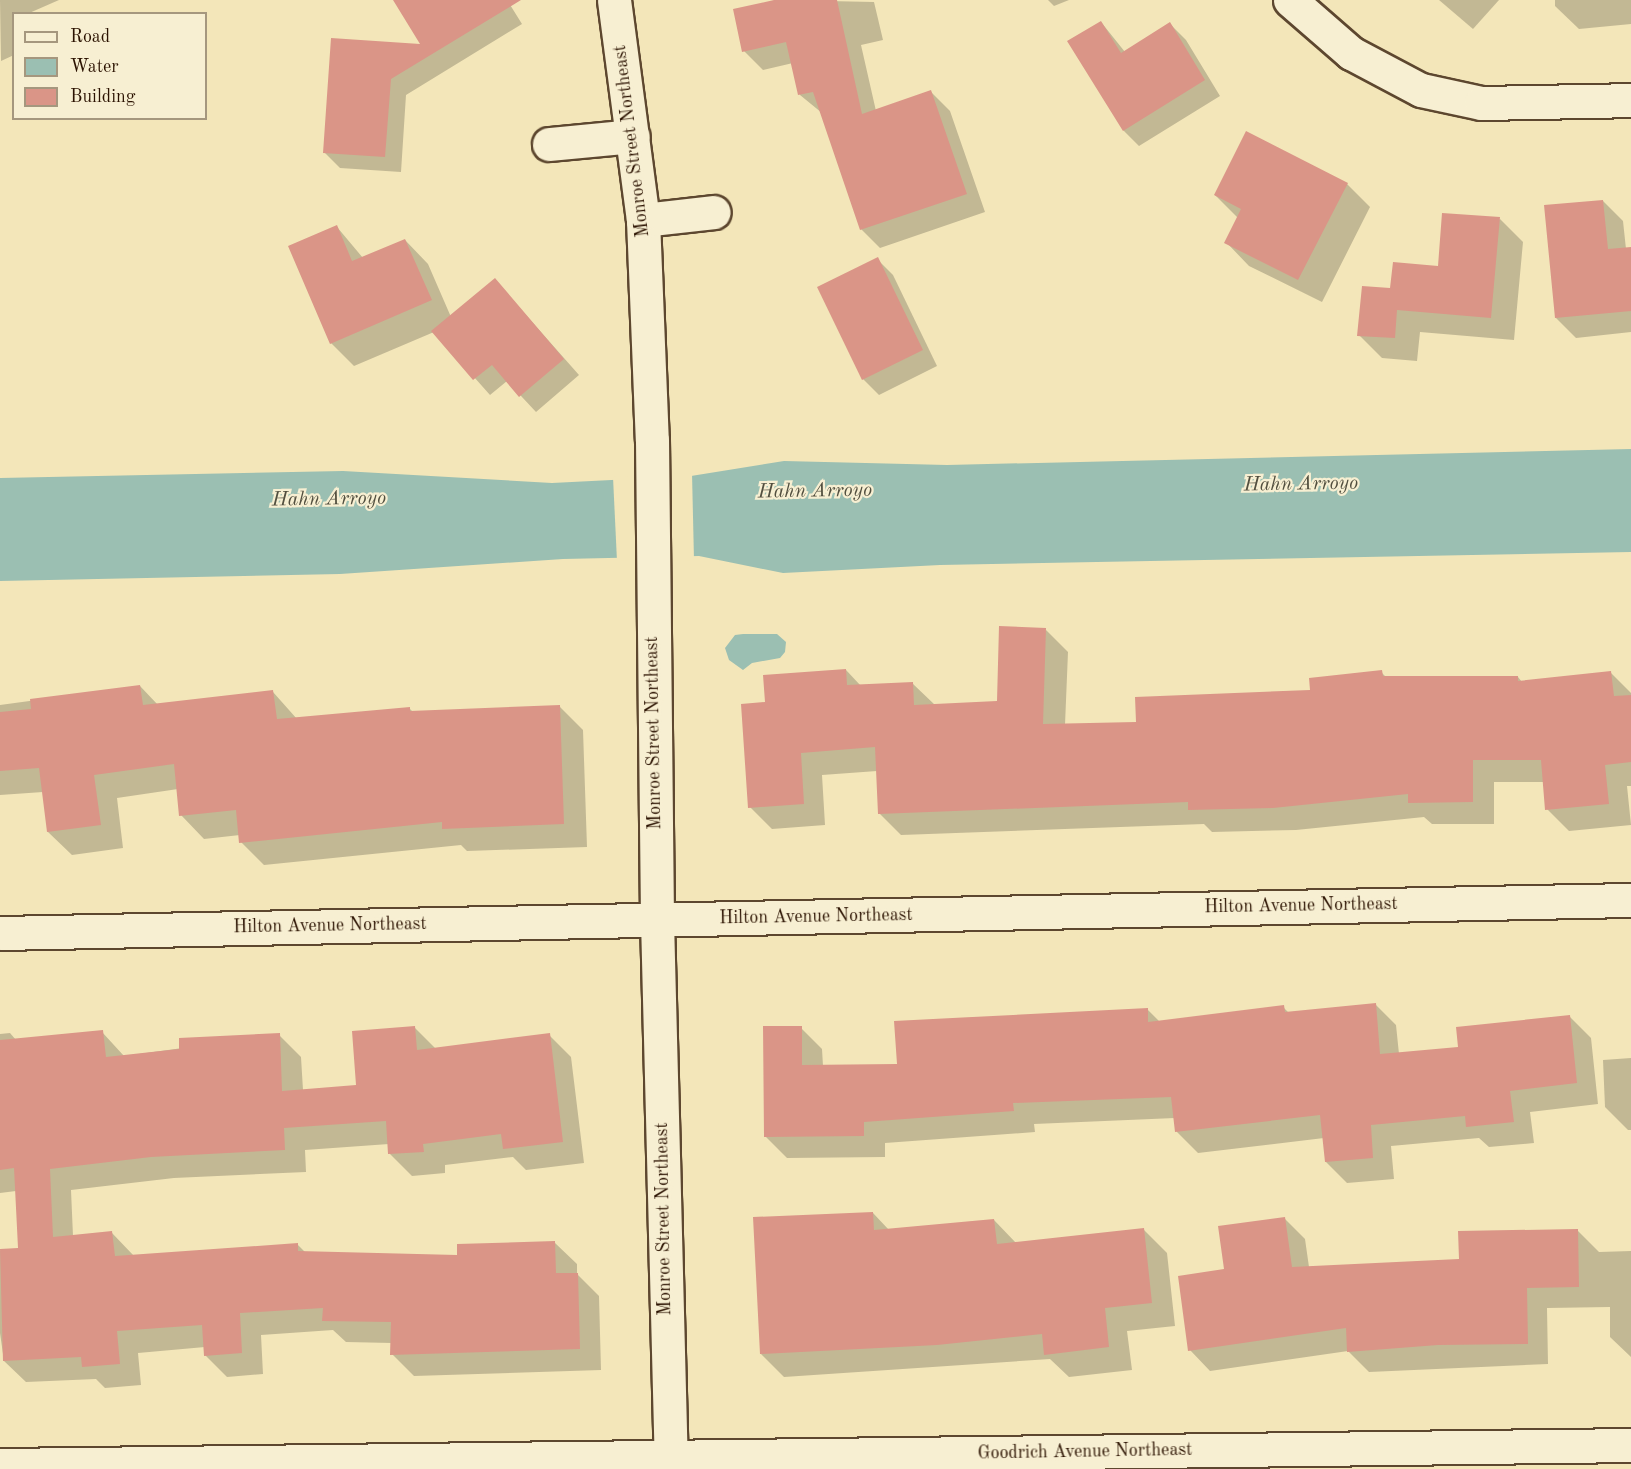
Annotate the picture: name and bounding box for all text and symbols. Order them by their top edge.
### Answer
legend [12,12,207,120]
text: Road [70,28,110,46]
street label: Monroe Street Northeast [609,44,655,238]
text: Water [70,58,119,76]
text: Building [70,88,135,106]
water label: Hahn Arroyo [1244,472,1358,498]
water label: Hahn Arroyo [758,479,872,505]
water label: Hahn Arroyo [272,487,386,513]
street label: Monroe Street Northeast [642,636,666,830]
street label: Hilton Avenue Northeast [1204,894,1398,918]
street label: Hilton Avenue Northeast [719,905,913,929]
street label: Hilton Avenue Northeast [233,914,427,938]
street label: Monroe Street Northeast [652,1122,676,1316]
street label: Goodrich Avenue Northeast [977,1439,1193,1465]

